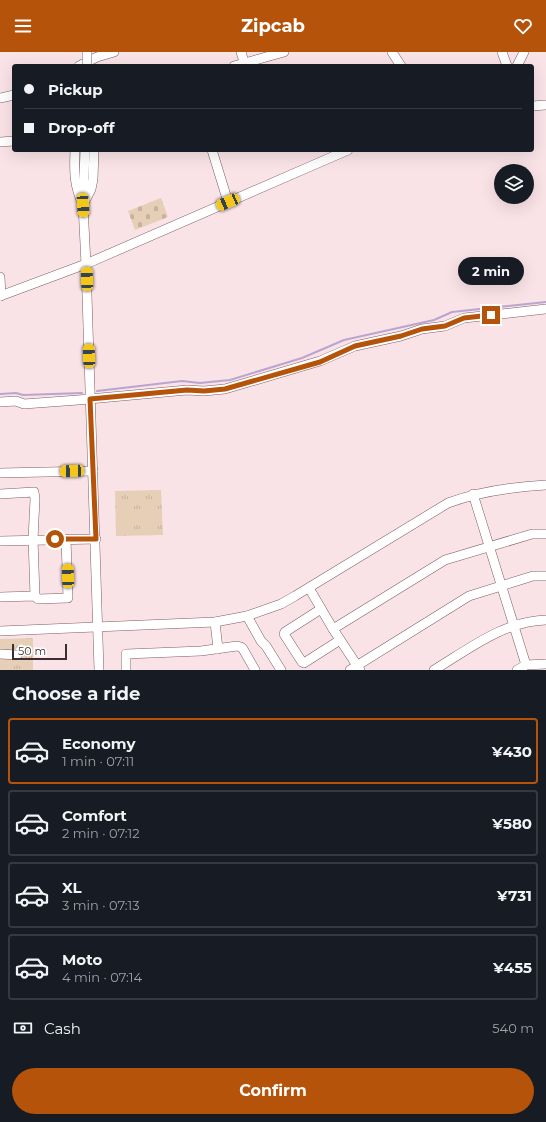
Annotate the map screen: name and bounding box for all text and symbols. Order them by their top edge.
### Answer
icon: menu [12,15,34,37]
text: Zipcab [241,15,305,37]
icon: heart [512,15,534,37]
text: Pickup [48,80,103,99]
text: Drop-off [48,118,115,137]
map controls [494,164,534,204]
button: layers [494,164,534,204]
car [215,192,241,212]
car [76,193,90,217]
callout: 2 min [458,257,524,285]
text: 2 min [472,263,510,279]
car [81,267,93,291]
route end [482,306,500,324]
car [83,344,95,368]
car [60,465,84,477]
route start [46,530,64,548]
car [62,564,74,588]
scale bar [12,642,67,661]
text: 50 m [18,644,46,658]
text: Choose a ride [12,683,140,705]
icon: car [14,733,50,769]
text: Economy [62,734,135,753]
text: ¥430 [492,742,532,761]
text: 1 min · 07:11 [62,753,134,769]
icon: car [14,805,50,841]
text: Comfort [62,806,127,825]
text: ¥580 [492,814,532,833]
text: 2 min · 07:12 [62,825,140,841]
icon: car [14,877,50,913]
text: XL [62,878,81,897]
text: ¥731 [497,886,532,905]
text: 3 min · 07:13 [62,897,140,913]
icon: car [14,949,50,985]
text: Moto [62,950,102,969]
text: ¥455 [493,958,532,977]
text: 4 min · 07:14 [62,969,142,985]
icon: cash [12,1017,34,1039]
text: Cash [44,1019,81,1038]
text: 540 m [492,1020,534,1036]
button: Confirm [12,1068,534,1114]

